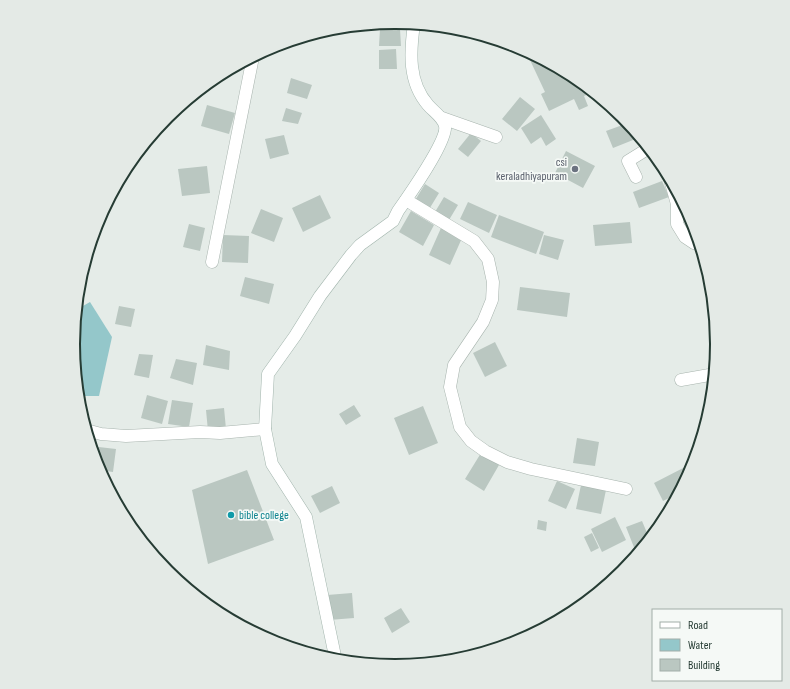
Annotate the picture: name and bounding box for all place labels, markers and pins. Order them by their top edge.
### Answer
place label: csi keraladhiyapuram [496,155,567,184]
marker: csi keraladhiyapuram [570,164,580,174]
place label: bible college [239,508,289,523]
marker: bible college [226,510,236,520]

